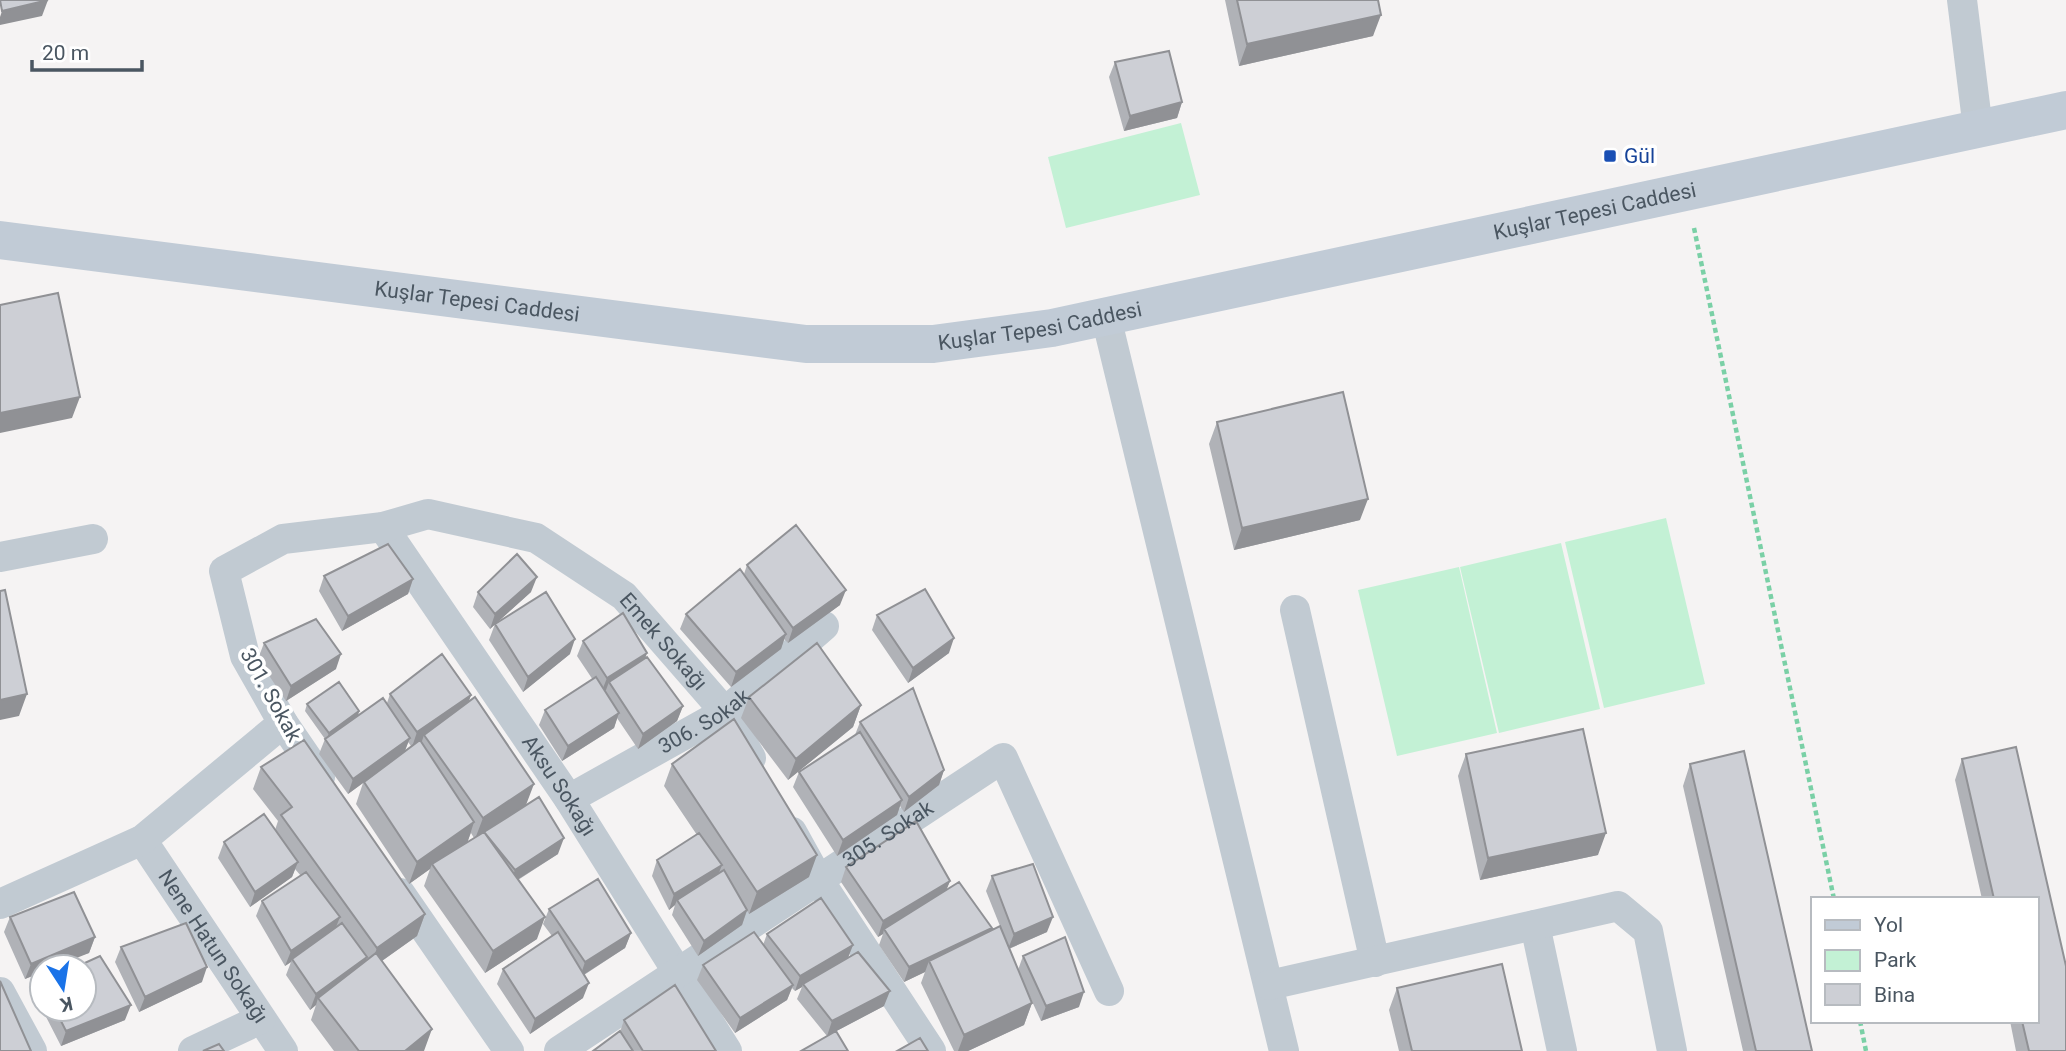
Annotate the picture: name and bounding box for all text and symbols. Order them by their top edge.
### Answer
scale bar [32,28,142,72]
text: 20 m [42,41,89,65]
place label: Gül [1624,144,1655,168]
marker: Gül [1602,148,1618,164]
street label: Kuşlar Tepesi Caddesi [1491,178,1698,245]
street label: Kuşlar Tepesi Caddesi [373,276,581,327]
street label: Kuşlar Tepesi Caddesi [936,297,1144,355]
street label: Emek Sokağı [615,588,712,695]
street label: 301. Sokak [235,644,307,746]
street label: 306. Sokak [654,684,755,759]
street label: Aksu Sokağı [517,731,601,840]
street label: 305. Sokak [838,795,938,872]
street label: Nene Hatun Sokağı [153,865,273,1028]
legend [1811,897,2038,1023]
text: Yol [1874,913,1903,937]
text: Park [1874,948,1917,972]
north arrow [28,953,98,1023]
text: Bina [1874,983,1915,1007]
text: K [57,992,75,1017]

